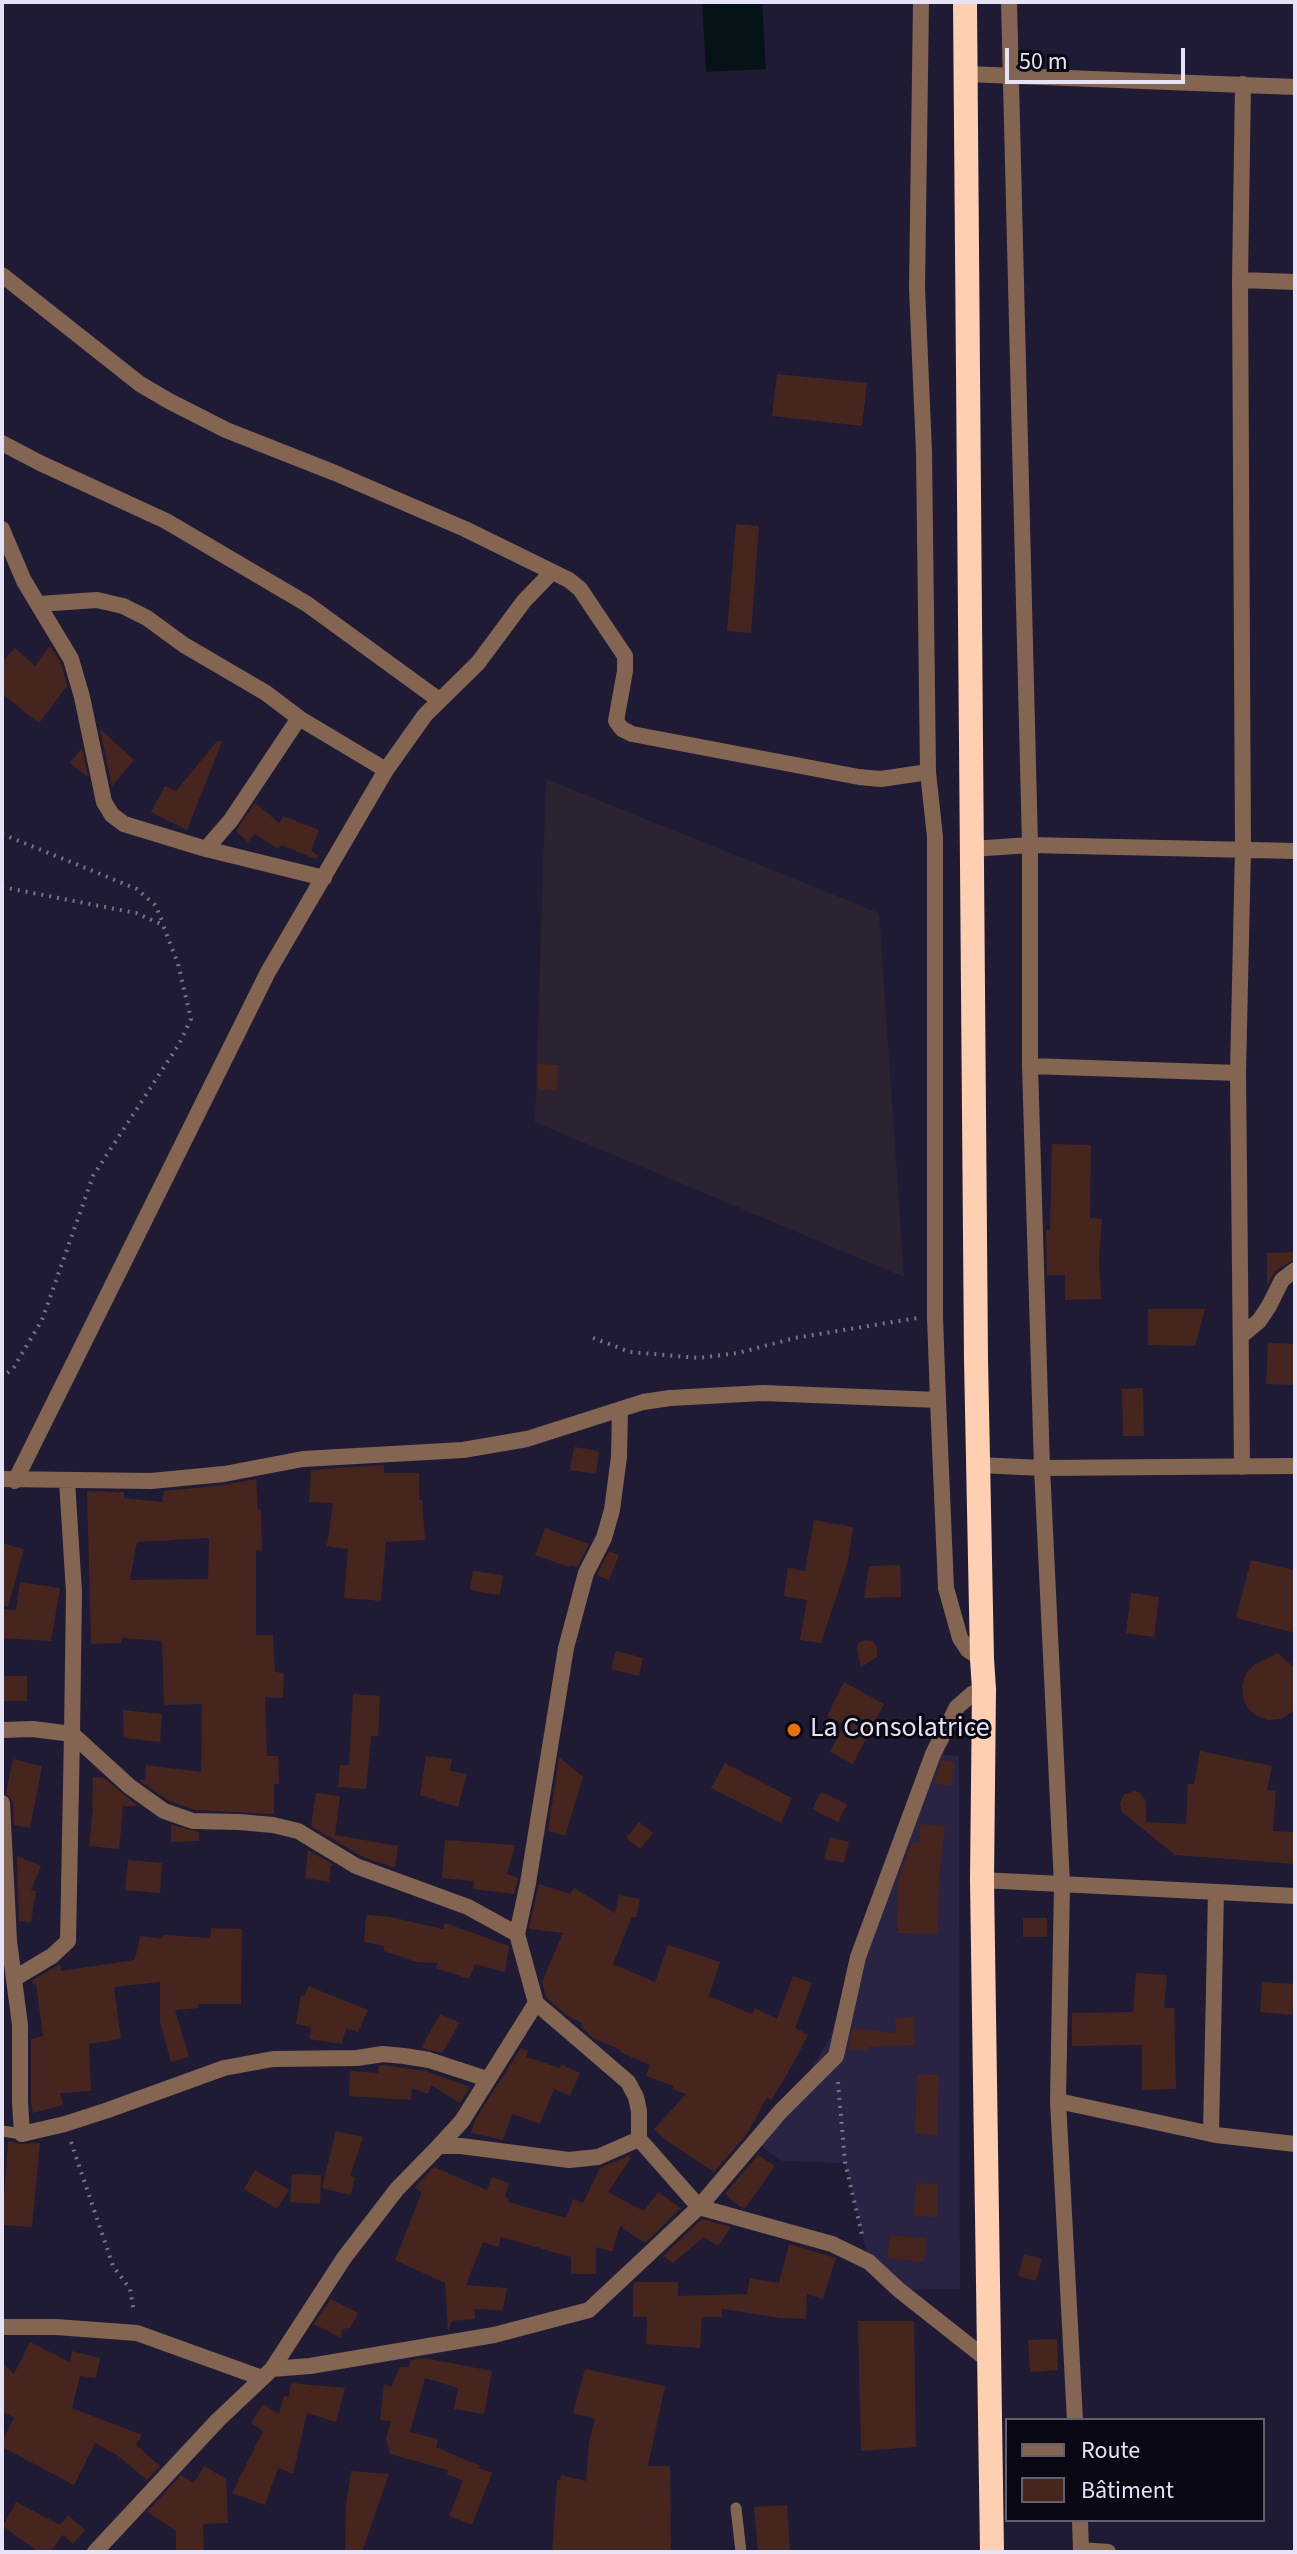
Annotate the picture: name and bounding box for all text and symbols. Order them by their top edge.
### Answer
scale bar [1009,32,1189,82]
text: 50 m [1019,44,1068,79]
place label: La Consolatrice [810,1713,990,1747]
marker: La Consolatrice [785,1721,803,1739]
legend [1005,2418,1265,2522]
text: Route [1081,2433,1140,2468]
text: Bâtiment [1081,2473,1174,2508]

